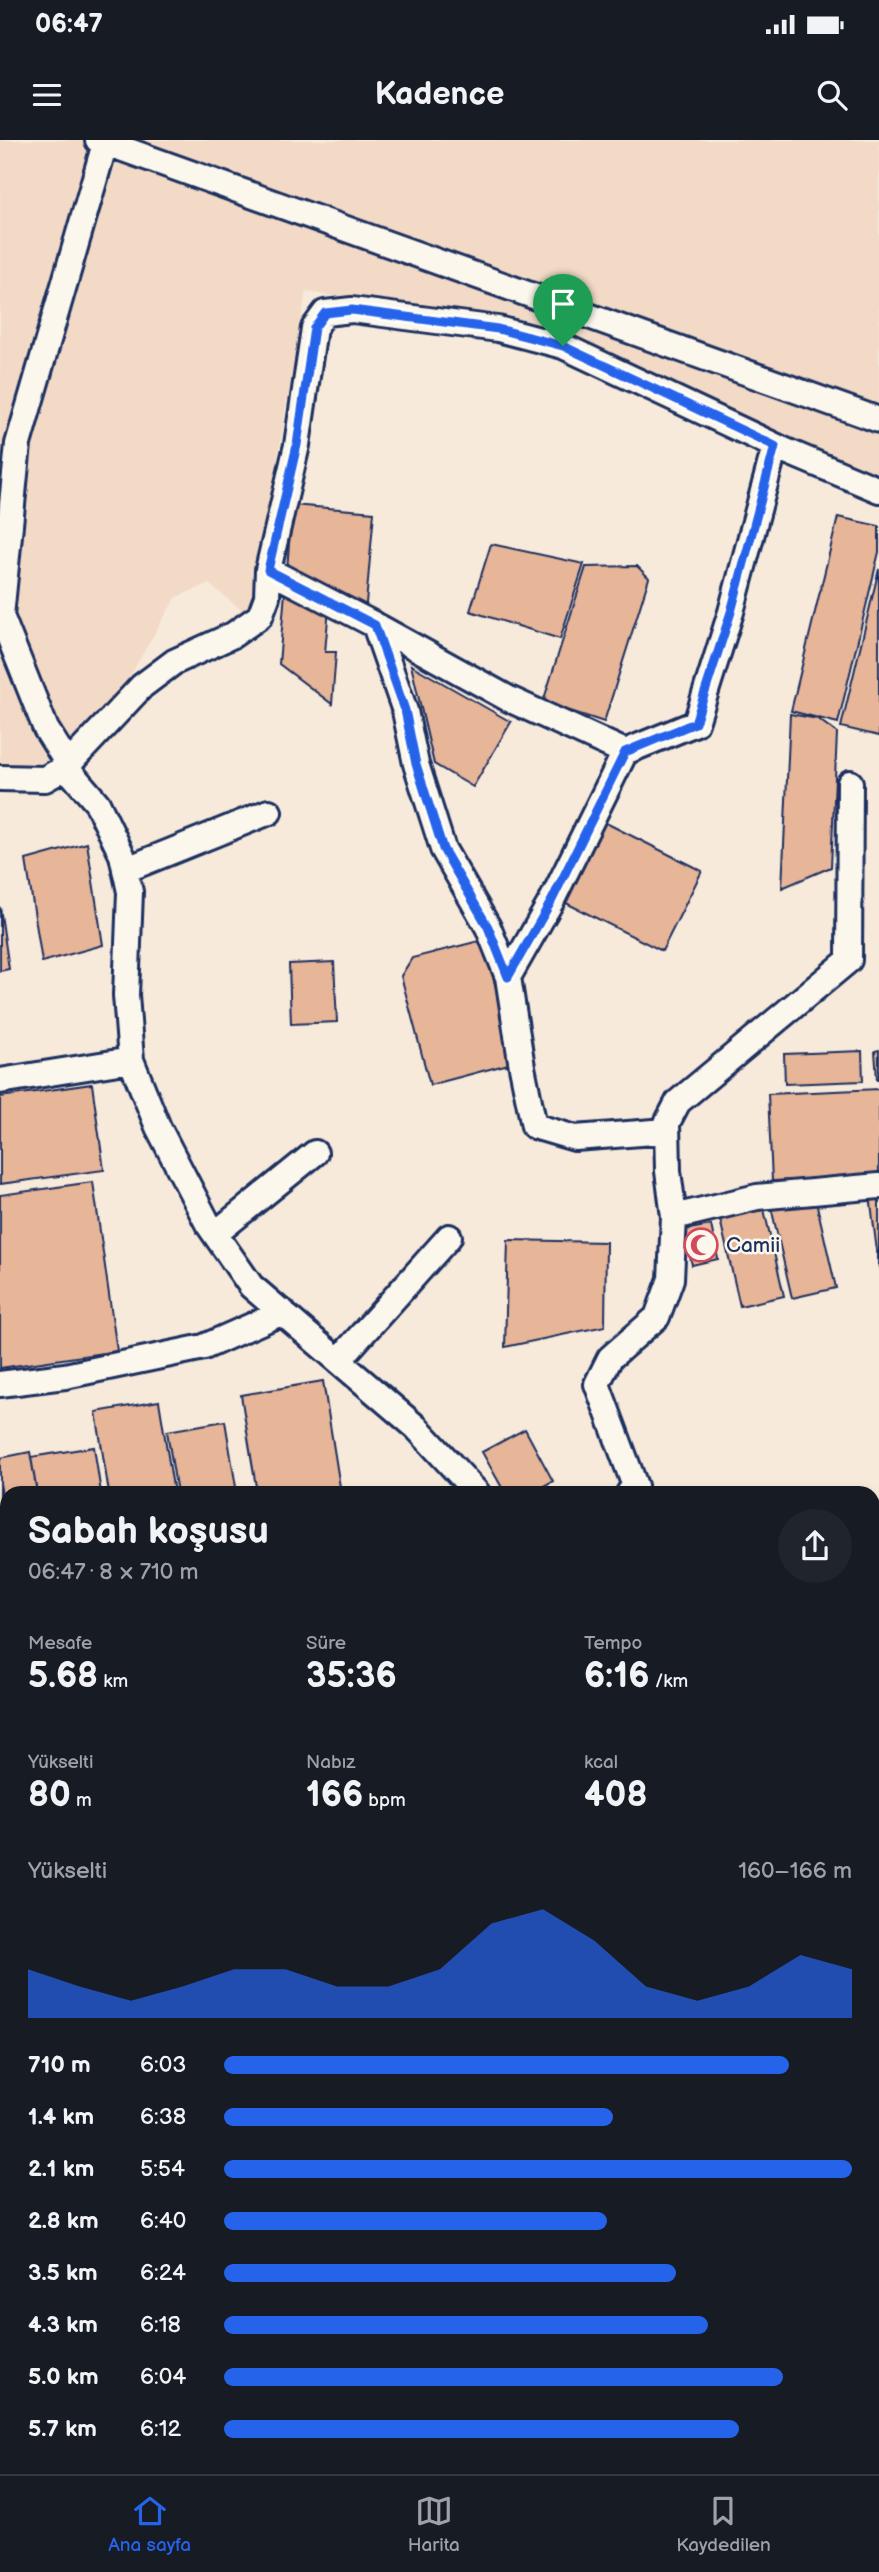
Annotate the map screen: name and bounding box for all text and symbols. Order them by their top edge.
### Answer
text: 06:47 [35,9,103,40]
text: Kadence [375,75,504,114]
icon: menu [28,76,66,114]
icon: search [813,76,851,114]
pin [533,274,593,346]
icon: arrive [544,285,582,323]
mosque icon: Camii [682,1226,720,1264]
place label: Camii [726,1233,780,1258]
text: Sabah koşusu [28,1509,269,1554]
button: share [778,1509,852,1583]
text: 06:47 · 8 × 710 m [28,1558,199,1586]
text: Mesafe [28,1632,92,1655]
text: Süre [306,1632,346,1655]
text: Tempo [584,1632,642,1655]
text: 5.68 [28,1655,98,1698]
text: 35:36 [306,1655,397,1698]
text: 6:16 [584,1655,650,1698]
text: km [98,1670,128,1693]
text: /km [650,1670,688,1693]
text: Yükselti [28,1751,93,1774]
text: Nabız [306,1751,355,1774]
text: kcal [584,1751,618,1774]
text: 80 [28,1774,71,1817]
text: 166 [306,1774,363,1817]
text: 408 [584,1774,647,1817]
text: m [71,1789,92,1812]
text: bpm [363,1789,406,1812]
text: Yükselti [28,1857,107,1885]
text: 160–166 m [738,1857,852,1885]
text: 710 m [28,2051,91,2079]
text: 6:03 [140,2051,186,2079]
text: 1.4 km [28,2103,94,2131]
text: 6:38 [140,2103,186,2131]
text: 2.1 km [28,2155,94,2183]
text: 5:54 [140,2155,185,2183]
text: 2.8 km [28,2207,99,2235]
text: 6:40 [140,2207,186,2235]
text: 3.5 km [28,2259,98,2287]
text: 6:24 [140,2259,186,2287]
text: 4.3 km [28,2311,98,2339]
text: 6:18 [140,2311,181,2339]
text: 5.0 km [28,2363,99,2391]
text: 6:04 [140,2363,186,2391]
text: 5.7 km [28,2415,97,2443]
text: 6:12 [140,2415,181,2443]
tab: Ana sayfa [108,2492,191,2557]
tab: Harita [408,2492,460,2557]
tab: Kaydedilen [676,2492,771,2557]

